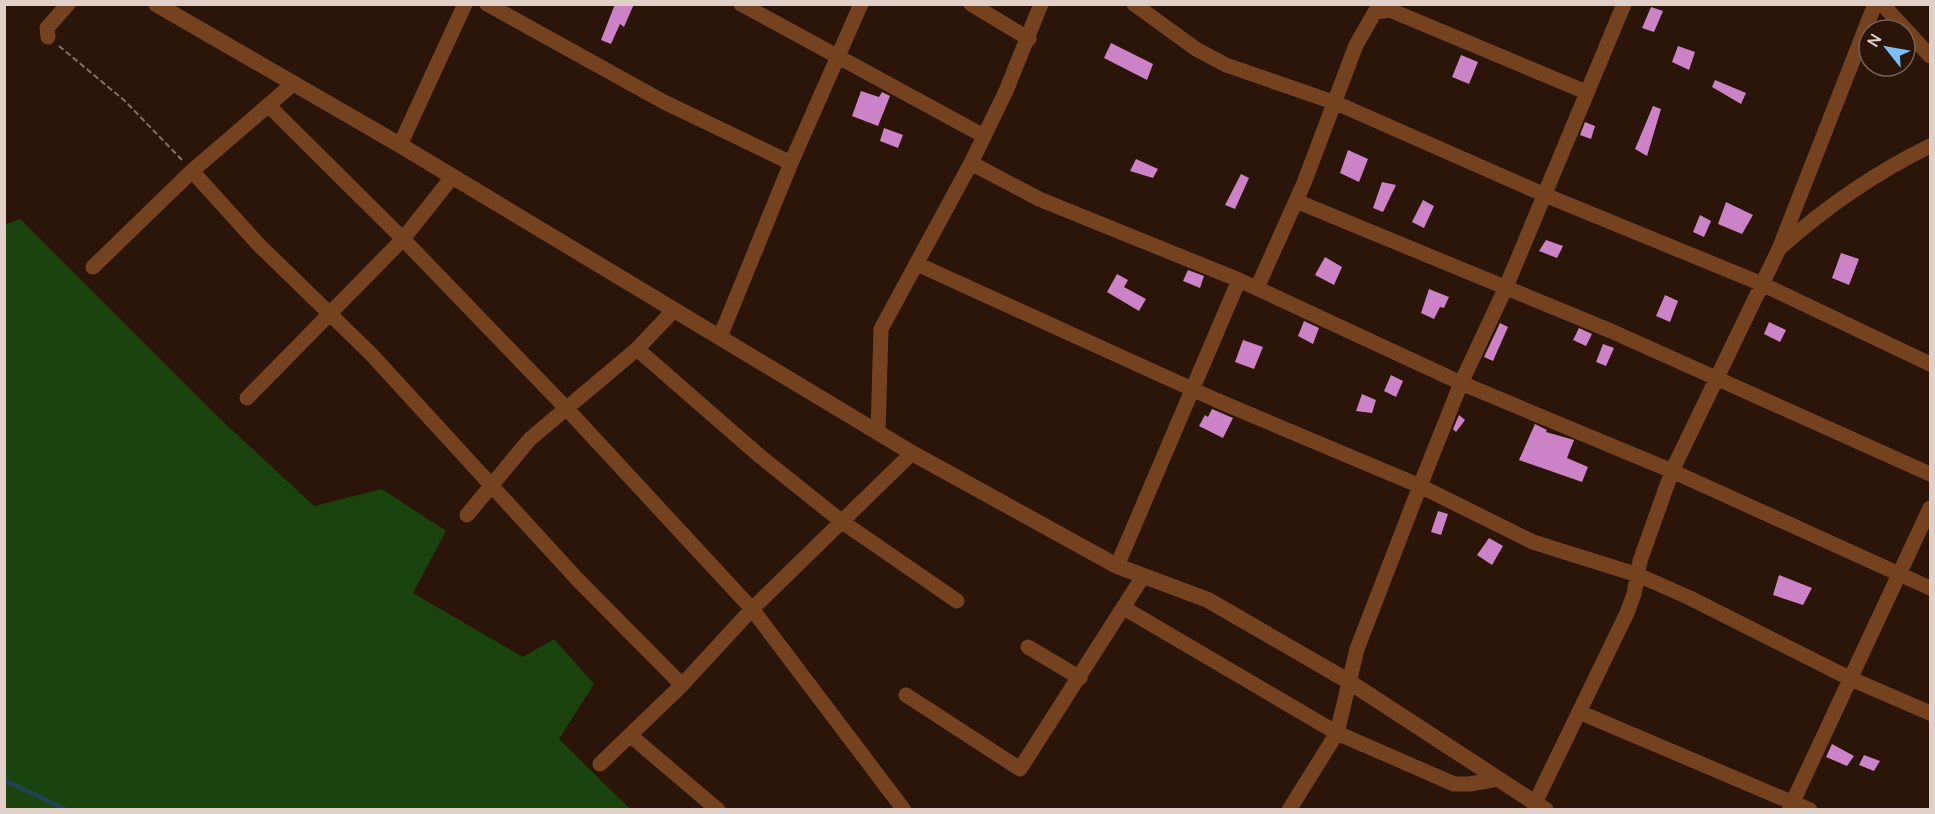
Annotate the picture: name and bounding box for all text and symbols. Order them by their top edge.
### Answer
north arrow [1857,18,1917,78]
text: N [1862,30,1887,51]

